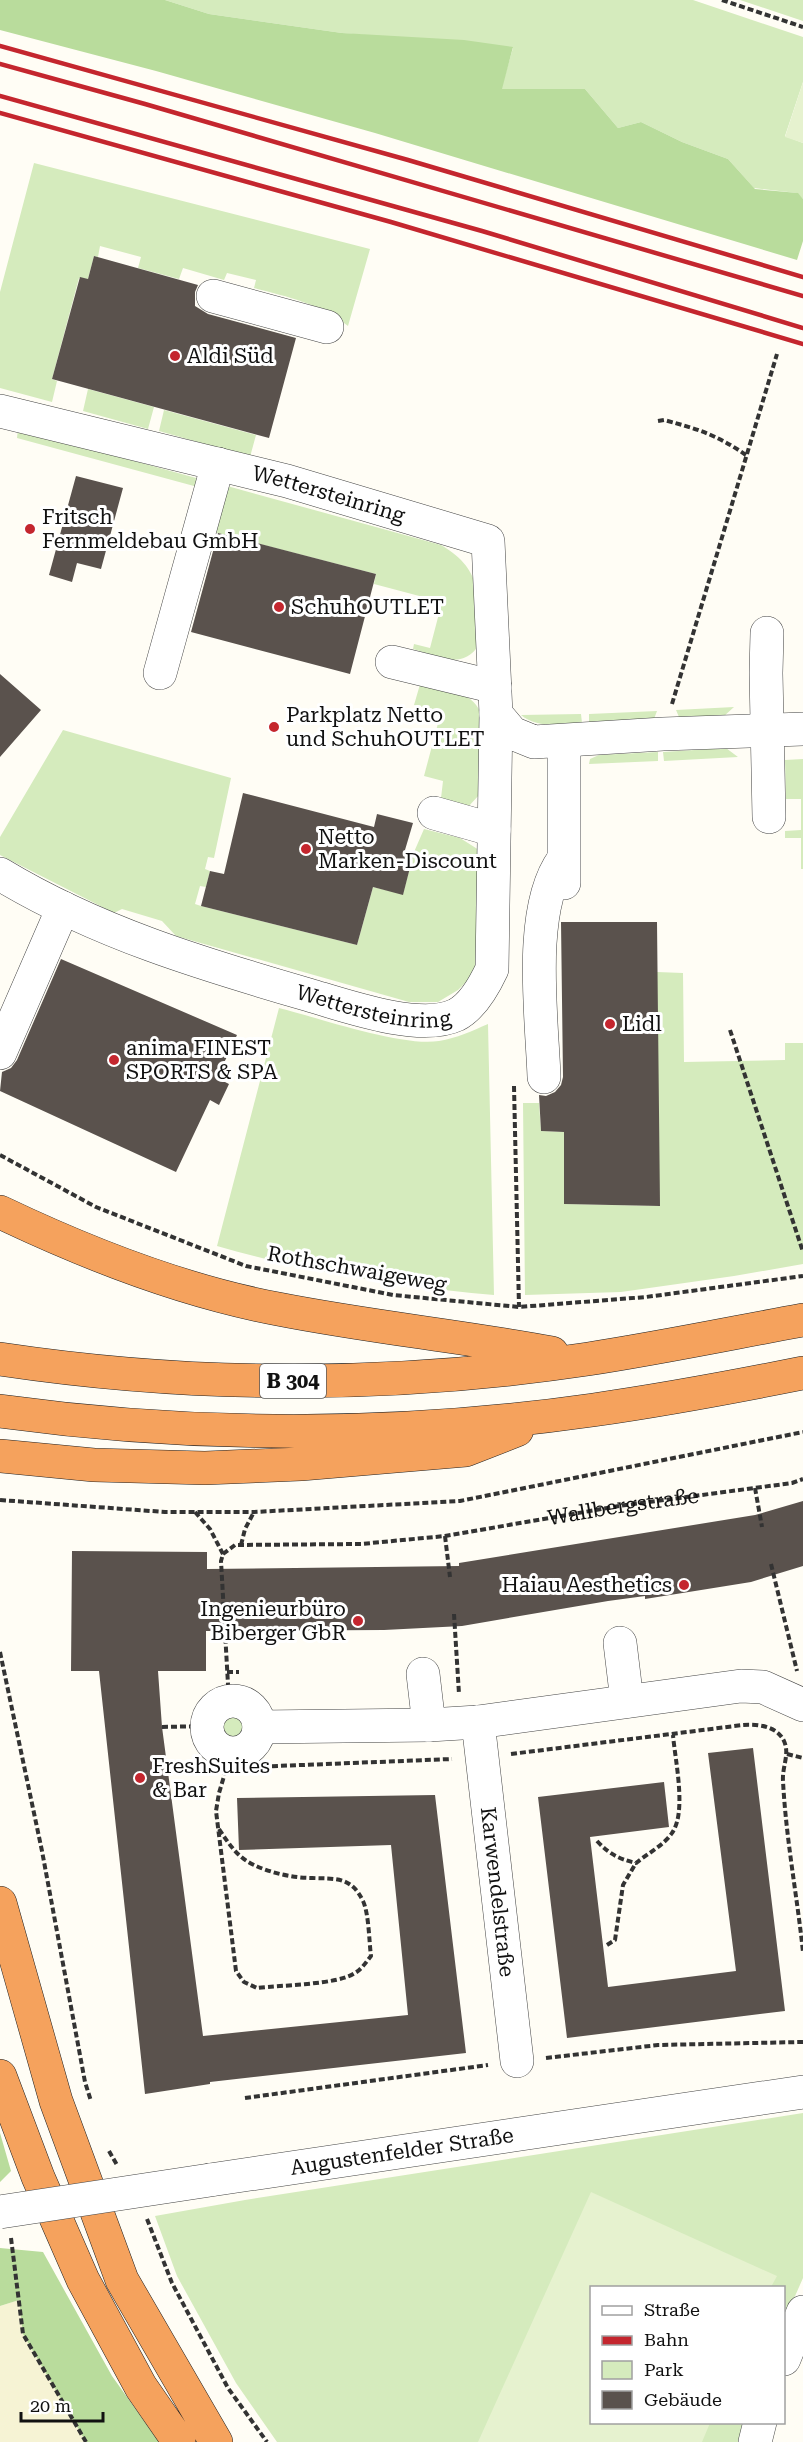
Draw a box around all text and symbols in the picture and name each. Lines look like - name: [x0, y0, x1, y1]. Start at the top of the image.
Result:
- place label: Aldi Süd: [187, 344, 274, 368]
- marker: Aldi Süd: [168, 349, 182, 363]
- street label: Wettersteinring: [250, 461, 408, 528]
- place label: Fritsch Fernmeldebau GmbH: [42, 505, 258, 553]
- marker: Fritsch Fernmeldebau GmbH: [23, 522, 37, 536]
- place label: SchuhOUTLET: [291, 595, 444, 619]
- marker: SchuhOUTLET: [272, 600, 286, 614]
- place label: Parkplatz Netto und SchuhOUTLET: [286, 703, 484, 751]
- marker: Parkplatz Netto und SchuhOUTLET: [267, 720, 281, 734]
- place label: Netto Marken-Discount: [318, 825, 497, 873]
- marker: Netto Marken-Discount: [299, 842, 313, 856]
- street label: Wettersteinring: [293, 980, 453, 1033]
- place label: Lidl: [622, 1012, 662, 1036]
- marker: Lidl: [603, 1017, 617, 1031]
- place label: anima FINEST SPORTS & SPA: [126, 1036, 278, 1084]
- marker: anima FINEST SPORTS & SPA: [107, 1053, 121, 1067]
- street label: Rothschwaigeweg: [265, 1241, 449, 1297]
- road number: B 304: [260, 1364, 326, 1398]
- street label: Wallbergstraße: [546, 1484, 700, 1530]
- place label: Haiau Aesthetics: [501, 1573, 672, 1597]
- marker: Haiau Aesthetics: [677, 1578, 691, 1592]
- place label: Ingenieurbüro Biberger GbR: [200, 1597, 346, 1645]
- marker: Ingenieurbüro Biberger GbR: [351, 1614, 365, 1628]
- place label: FreshSuites & Bar: [152, 1754, 270, 1802]
- marker: FreshSuites & Bar: [133, 1771, 147, 1785]
- street label: Karwendelstraße: [476, 1806, 519, 1978]
- street label: Augustenfelder Straße: [289, 2123, 515, 2180]
- legend: [590, 2286, 785, 2424]
- text: Straße: [644, 2299, 700, 2320]
- text: Bahn: [644, 2329, 689, 2350]
- text: Park: [644, 2359, 684, 2380]
- scale bar: [21, 2385, 104, 2423]
- text: Gebäude: [644, 2389, 722, 2410]
- text: 20 m: [30, 2395, 71, 2416]

